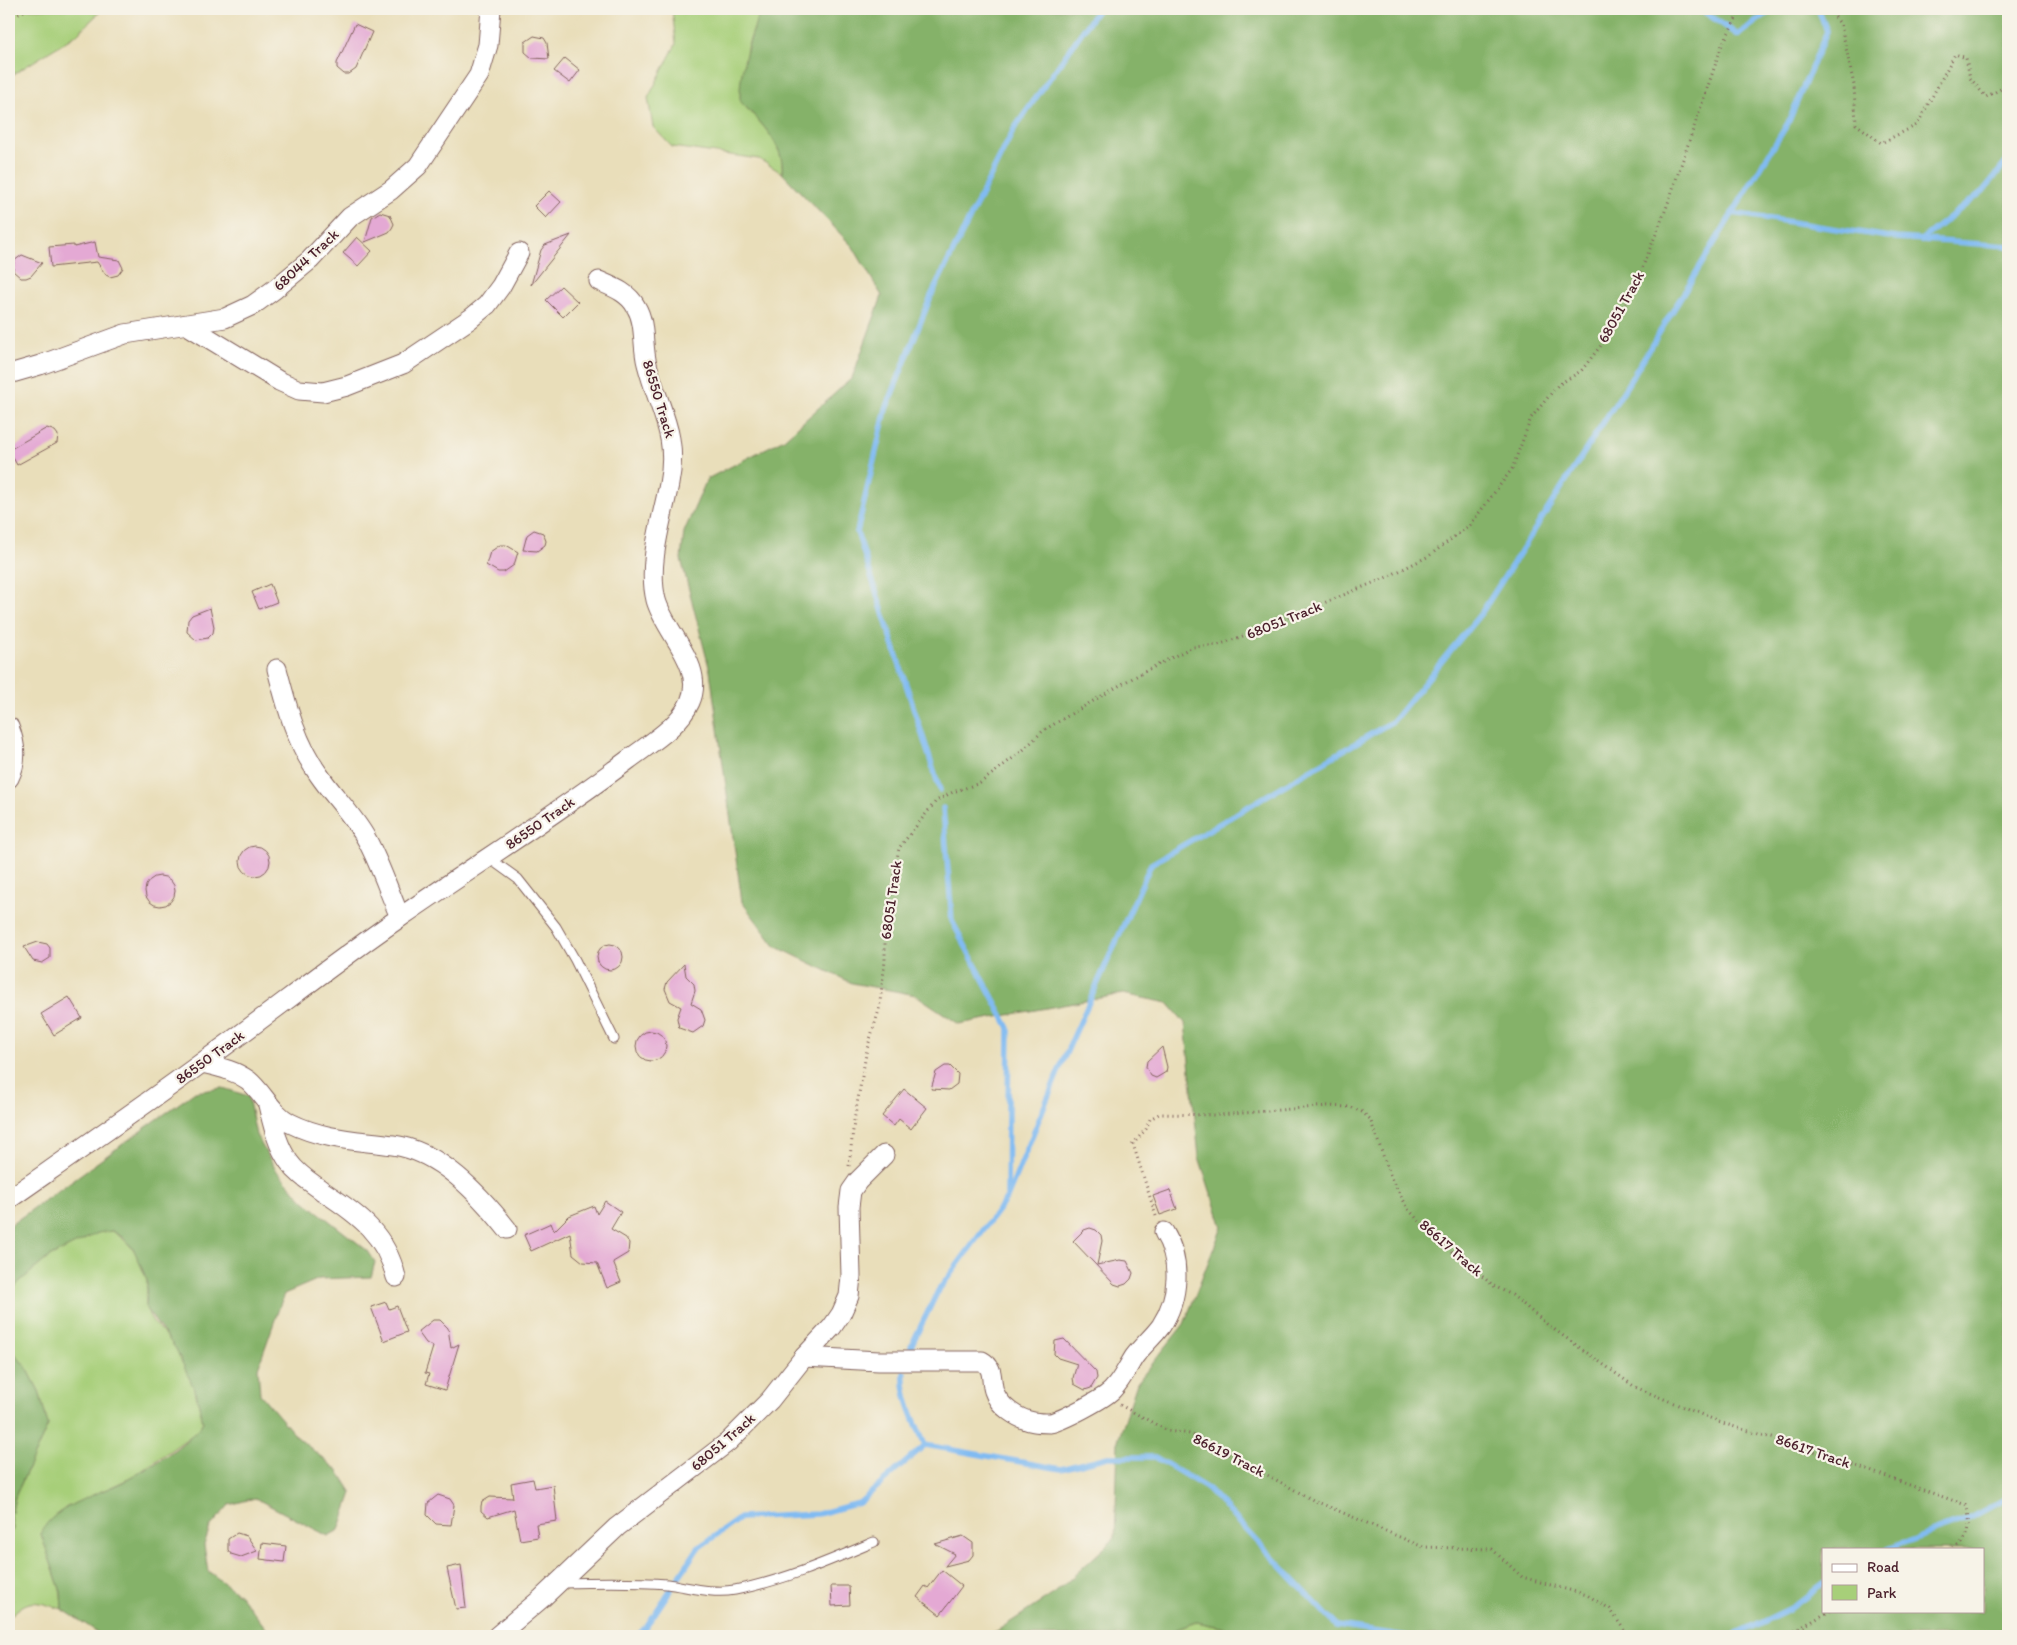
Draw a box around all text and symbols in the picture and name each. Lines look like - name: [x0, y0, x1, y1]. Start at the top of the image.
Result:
- street label: 68044 Track: [270, 225, 342, 295]
- street label: 68051 Track: [1594, 268, 1648, 346]
- street label: 86550 Track: [639, 358, 679, 440]
- street label: 68051 Track: [1244, 597, 1324, 643]
- street label: 86550 Track: [502, 792, 578, 853]
- street label: 68051 Track: [877, 859, 905, 941]
- street label: 86550 Track: [172, 1026, 248, 1088]
- street label: 86617 Track: [1416, 1216, 1486, 1280]
- street label: 68051 Track: [687, 1409, 759, 1475]
- street label: 86619 Track: [1190, 1429, 1268, 1481]
- street label: 86617 Track: [1773, 1430, 1853, 1472]
- legend: [1822, 1548, 1984, 1612]
- text: Road: [1867, 1558, 1900, 1576]
- text: Park: [1867, 1584, 1897, 1602]

